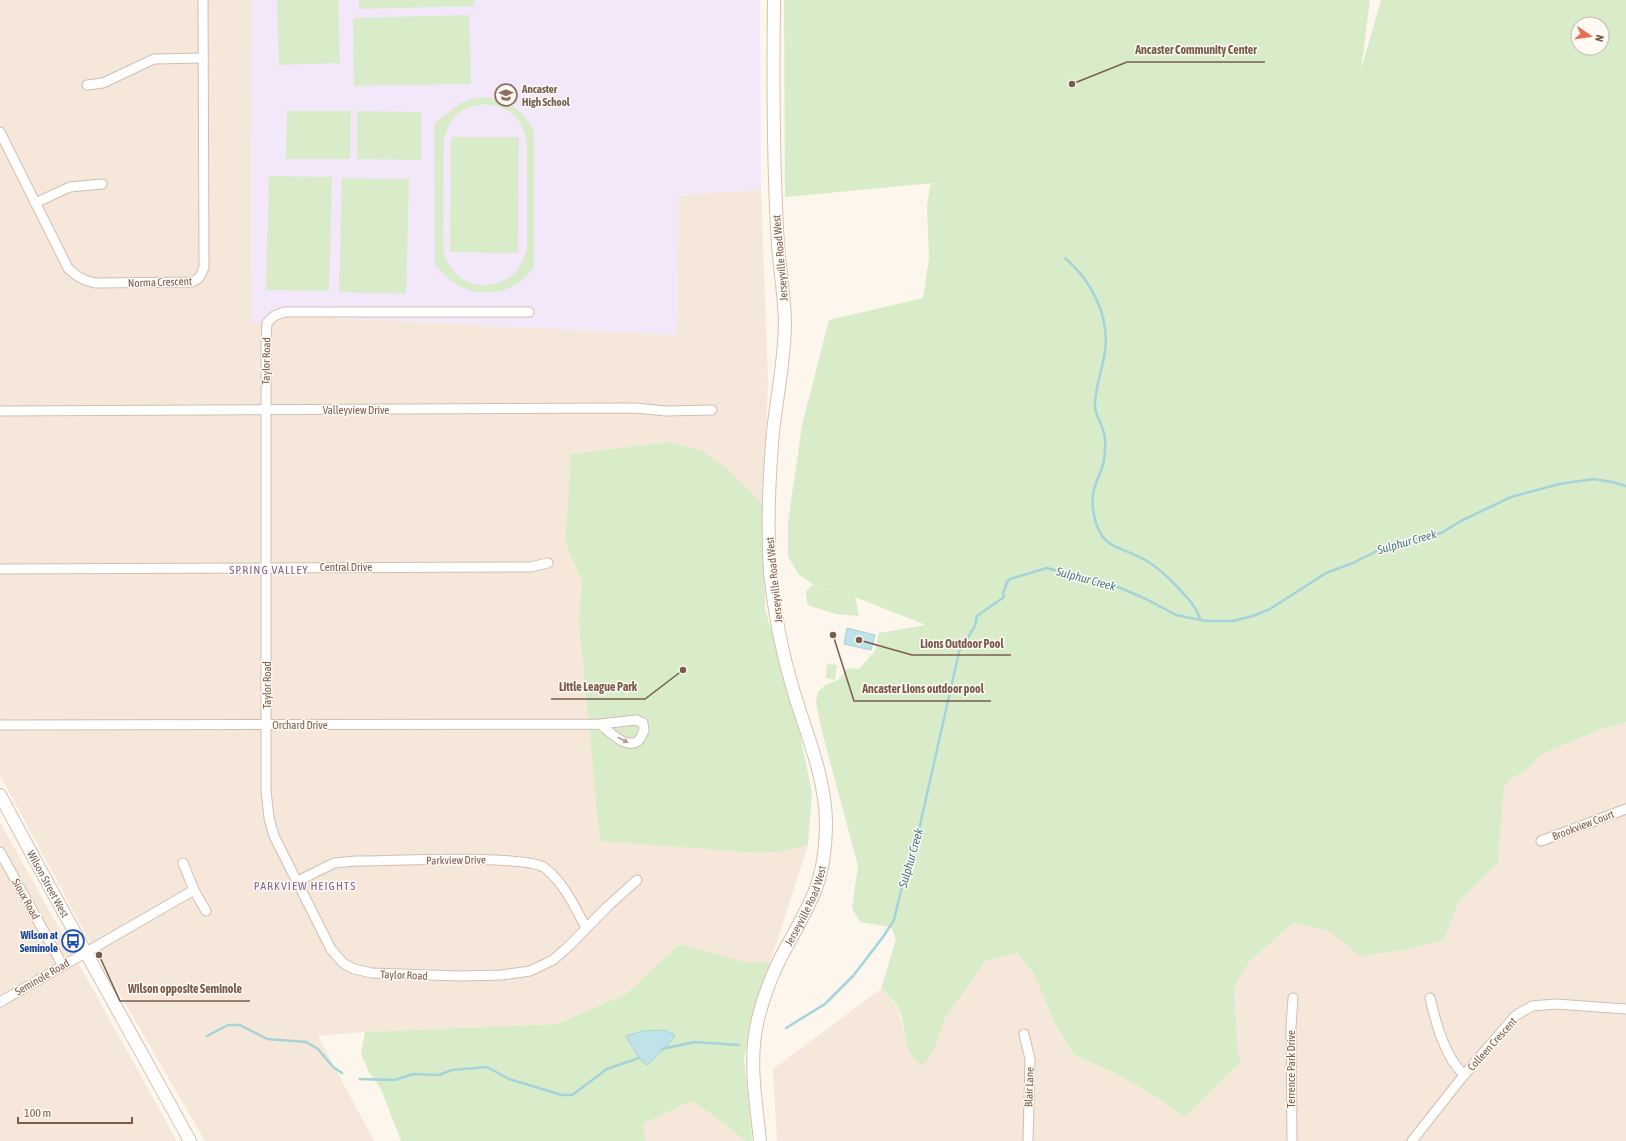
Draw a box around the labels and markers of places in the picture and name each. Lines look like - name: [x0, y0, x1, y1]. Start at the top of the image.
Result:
- callout: Ancaster Community Center: [1127, 38, 1265, 62]
- school or university icon: Ancaster High School: [493, 82, 519, 108]
- place label: Ancaster High School: [521, 83, 571, 108]
- callout: Lions Outdoor Pool: [912, 631, 1011, 655]
- callout: Little League Park: [551, 675, 645, 699]
- callout: Ancaster Lions outdoor pool: [854, 677, 991, 701]
- bus stop icon: Wilson at Seminole: [60, 928, 86, 954]
- place label: Wilson at Seminole: [19, 929, 59, 954]
- callout: Wilson opposite Seminole: [120, 977, 250, 1001]

